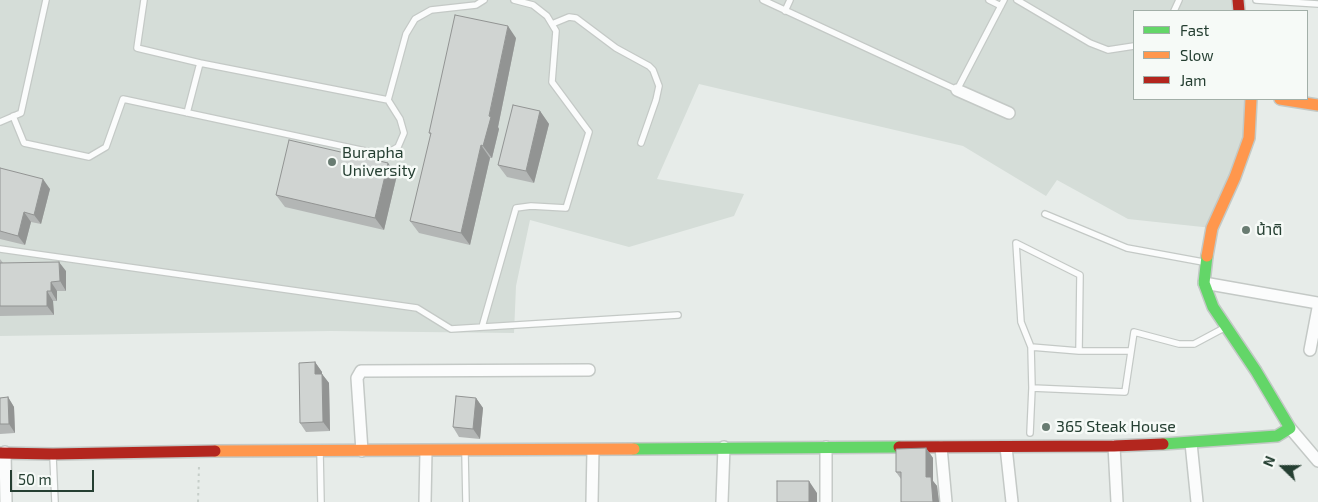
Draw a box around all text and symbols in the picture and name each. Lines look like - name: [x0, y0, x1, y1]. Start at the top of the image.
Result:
- legend: [1133, 10, 1308, 100]
- text: Fast: [1180, 21, 1209, 39]
- text: Slow: [1180, 46, 1214, 64]
- text: Jam: [1180, 71, 1206, 89]
- place label: Burapha University: [342, 143, 416, 181]
- marker: Burapha University: [326, 156, 338, 168]
- place label: น้าติ: [1256, 220, 1282, 240]
- marker: น้าติ: [1240, 224, 1252, 236]
- place label: 365 Steak House: [1056, 417, 1176, 437]
- marker: 365 Steak House: [1040, 421, 1052, 433]
- north arrow: [1258, 442, 1308, 492]
- text: N: [1259, 453, 1278, 469]
- scale bar: [12, 460, 96, 492]
- text: 50 m: [18, 470, 52, 488]

